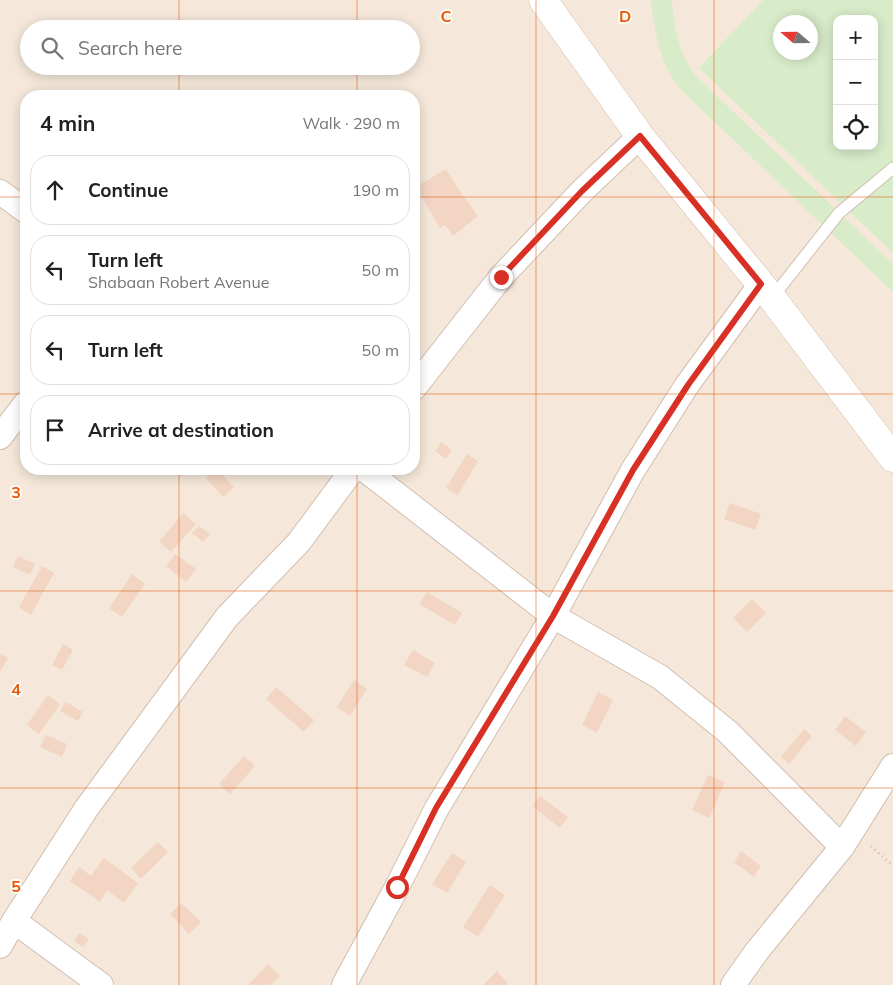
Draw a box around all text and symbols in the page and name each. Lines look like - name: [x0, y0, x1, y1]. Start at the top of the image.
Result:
- text: C: [441, 6, 452, 26]
- text: D: [619, 6, 631, 26]
- north arrow: [773, 15, 818, 60]
- map controls: [833, 15, 878, 150]
- button: +: [833, 15, 878, 60]
- search box: [20, 20, 420, 75]
- icon: search: [38, 34, 66, 62]
- text: Search here: [78, 36, 182, 60]
- button: −: [833, 60, 878, 105]
- button: locate: [833, 105, 878, 150]
- text: 4 min: [40, 110, 95, 136]
- text: Walk · 290 m: [302, 113, 400, 133]
- icon: ahead: [41, 176, 69, 204]
- text: Continue: [88, 178, 168, 202]
- text: 190 m: [352, 180, 399, 200]
- text: Turn left: [88, 248, 163, 272]
- icon: left: [41, 256, 69, 284]
- text: 50 m: [362, 260, 399, 280]
- route end: [490, 266, 513, 289]
- text: Shabaan Robert Avenue: [88, 272, 269, 292]
- icon: left: [41, 336, 69, 364]
- text: Turn left: [88, 338, 163, 362]
- text: 50 m: [362, 340, 399, 360]
- icon: arrive: [41, 416, 69, 444]
- text: Arrive at destination: [88, 418, 274, 442]
- text: 3: [11, 482, 21, 502]
- text: 4: [11, 679, 21, 699]
- text: 5: [11, 876, 21, 896]
- route start: [386, 876, 409, 899]

